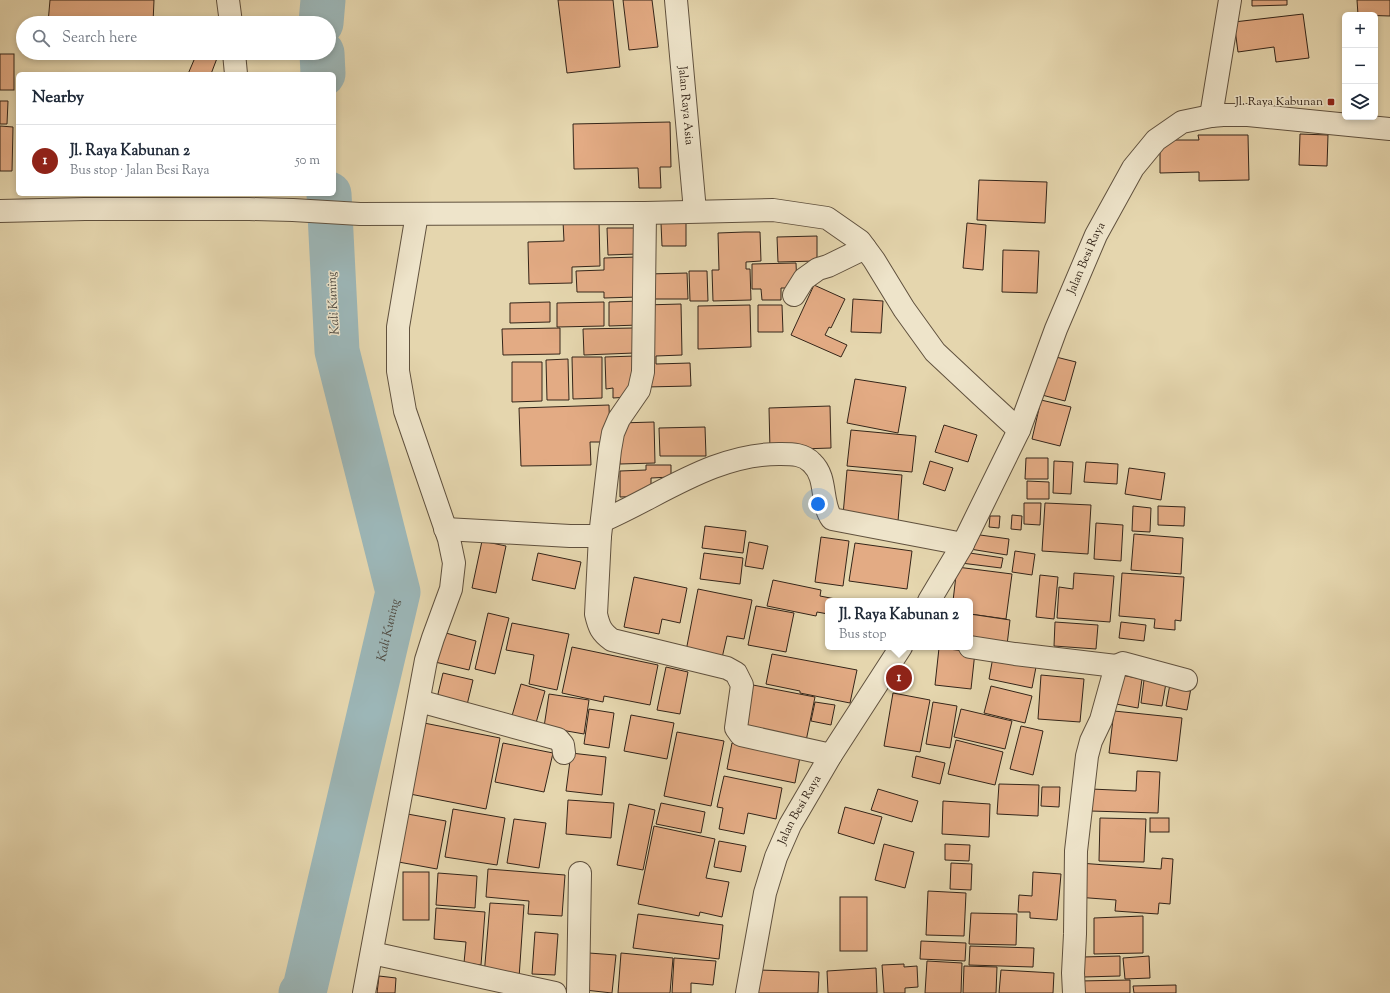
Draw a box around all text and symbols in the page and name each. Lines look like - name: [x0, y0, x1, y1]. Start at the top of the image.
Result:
- map controls: [1342, 12, 1378, 120]
- button: +: [1342, 12, 1378, 48]
- search box: [16, 16, 336, 60]
- icon: search: [30, 27, 52, 49]
- text: Search here: [62, 28, 137, 49]
- button: −: [1342, 48, 1378, 84]
- street label: Jalan Raya Asia: [673, 64, 698, 146]
- button: layers: [1342, 84, 1378, 120]
- text: Nearby: [32, 86, 84, 110]
- place label: Jl. Raya Kabunan: [1234, 93, 1323, 111]
- marker: Jl. Raya Kabunan: [1326, 97, 1336, 107]
- text: Jl. Raya Kabunan 2: [70, 141, 190, 162]
- text: 1: [43, 152, 47, 170]
- text: 50 m: [295, 152, 320, 170]
- text: Bus stop · Jalan Besi Raya: [70, 162, 209, 180]
- street label: Jalan Besi Raya: [1062, 219, 1111, 298]
- water label: Kali Kuning: [323, 270, 345, 335]
- your location: [808, 494, 828, 514]
- water label: Kali Kuning: [373, 597, 405, 663]
- popup: [825, 598, 973, 650]
- text: Jl. Raya Kabunan 2: [839, 605, 959, 626]
- text: Bus stop: [839, 626, 886, 644]
- pin: 1: [886, 663, 912, 693]
- street label: Jalan Besi Raya: [773, 771, 826, 848]

